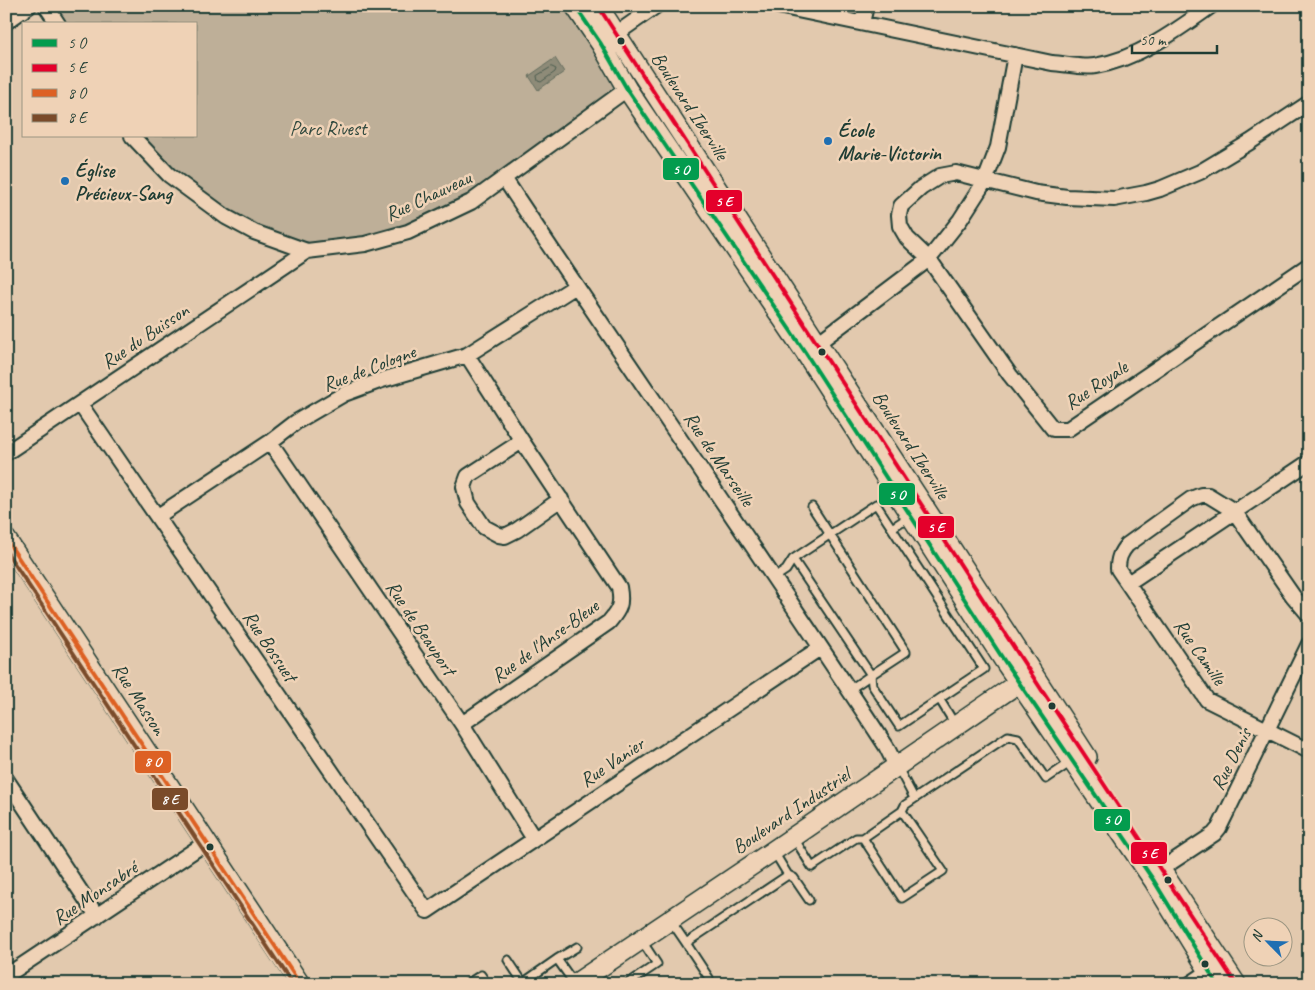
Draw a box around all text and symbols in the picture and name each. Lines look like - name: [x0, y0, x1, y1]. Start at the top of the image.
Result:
- legend: [22, 22, 198, 138]
- scale bar: [1132, 22, 1218, 54]
- text: 50 m: [1140, 31, 1167, 50]
- text: 5 O: [68, 34, 87, 53]
- unlabelled marker: [616, 36, 626, 46]
- street label: Boulevard Iberville: [646, 47, 735, 166]
- text: 5 E: [68, 58, 88, 77]
- text: 8 O: [68, 84, 87, 103]
- text: 8 E: [68, 108, 88, 127]
- park label: Parc Rivest: [290, 116, 369, 141]
- place label: École Marie-Victorin: [838, 118, 942, 166]
- marker: École Marie-Victorin: [822, 135, 834, 147]
- line badge: 5 O: [662, 157, 700, 181]
- place label: Église Précieux-Sang: [75, 158, 174, 206]
- text: 5 O: [673, 161, 691, 178]
- street label: Rue Chauveau: [381, 165, 476, 227]
- marker: Église Précieux-Sang: [59, 175, 71, 187]
- line badge: 5 E: [705, 189, 743, 213]
- text: 5 E: [716, 193, 735, 210]
- street label: Rue du Buisson: [96, 297, 194, 374]
- street label: Rue de Cologne: [319, 338, 420, 397]
- unlabelled marker: [817, 347, 827, 357]
- street label: Rue Royale: [1060, 354, 1134, 415]
- street label: Boulevard Iberville: [867, 386, 956, 505]
- street label: Rue de Marseille: [678, 407, 761, 512]
- line badge: 5 O: [878, 482, 916, 506]
- text: 5 O: [889, 486, 907, 503]
- line badge: 5 E: [917, 515, 955, 539]
- text: 5 E: [928, 519, 947, 536]
- street label: Rue de Beauport: [380, 576, 464, 683]
- street label: Rue de l'Anse-Bleue: [486, 593, 605, 688]
- street label: Rue Bossuet: [237, 606, 305, 689]
- street label: Rue Camille: [1168, 614, 1233, 691]
- street label: Rue Masson: [106, 658, 172, 741]
- unlabelled marker: [1047, 701, 1057, 711]
- street label: Rue Denis: [1205, 722, 1258, 794]
- street label: Rue Vanier: [575, 730, 651, 793]
- line badge: 8 O: [134, 750, 172, 774]
- text: 8 O: [145, 753, 163, 770]
- street label: Boulevard Industriel: [727, 760, 858, 860]
- line badge: 8 E: [151, 787, 189, 811]
- text: 8 E: [161, 791, 181, 808]
- line badge: 5 O: [1093, 808, 1131, 832]
- text: 5 O: [1104, 811, 1122, 828]
- line badge: 5 E: [1130, 841, 1168, 865]
- unlabelled marker: [205, 842, 215, 852]
- text: 5 E: [1141, 845, 1160, 862]
- street label: Rue Monsabré: [48, 853, 145, 931]
- unlabelled marker: [1163, 875, 1173, 885]
- north arrow: [1242, 918, 1292, 968]
- text: N: [1247, 927, 1267, 944]
- unlabelled marker: [1200, 959, 1210, 969]

